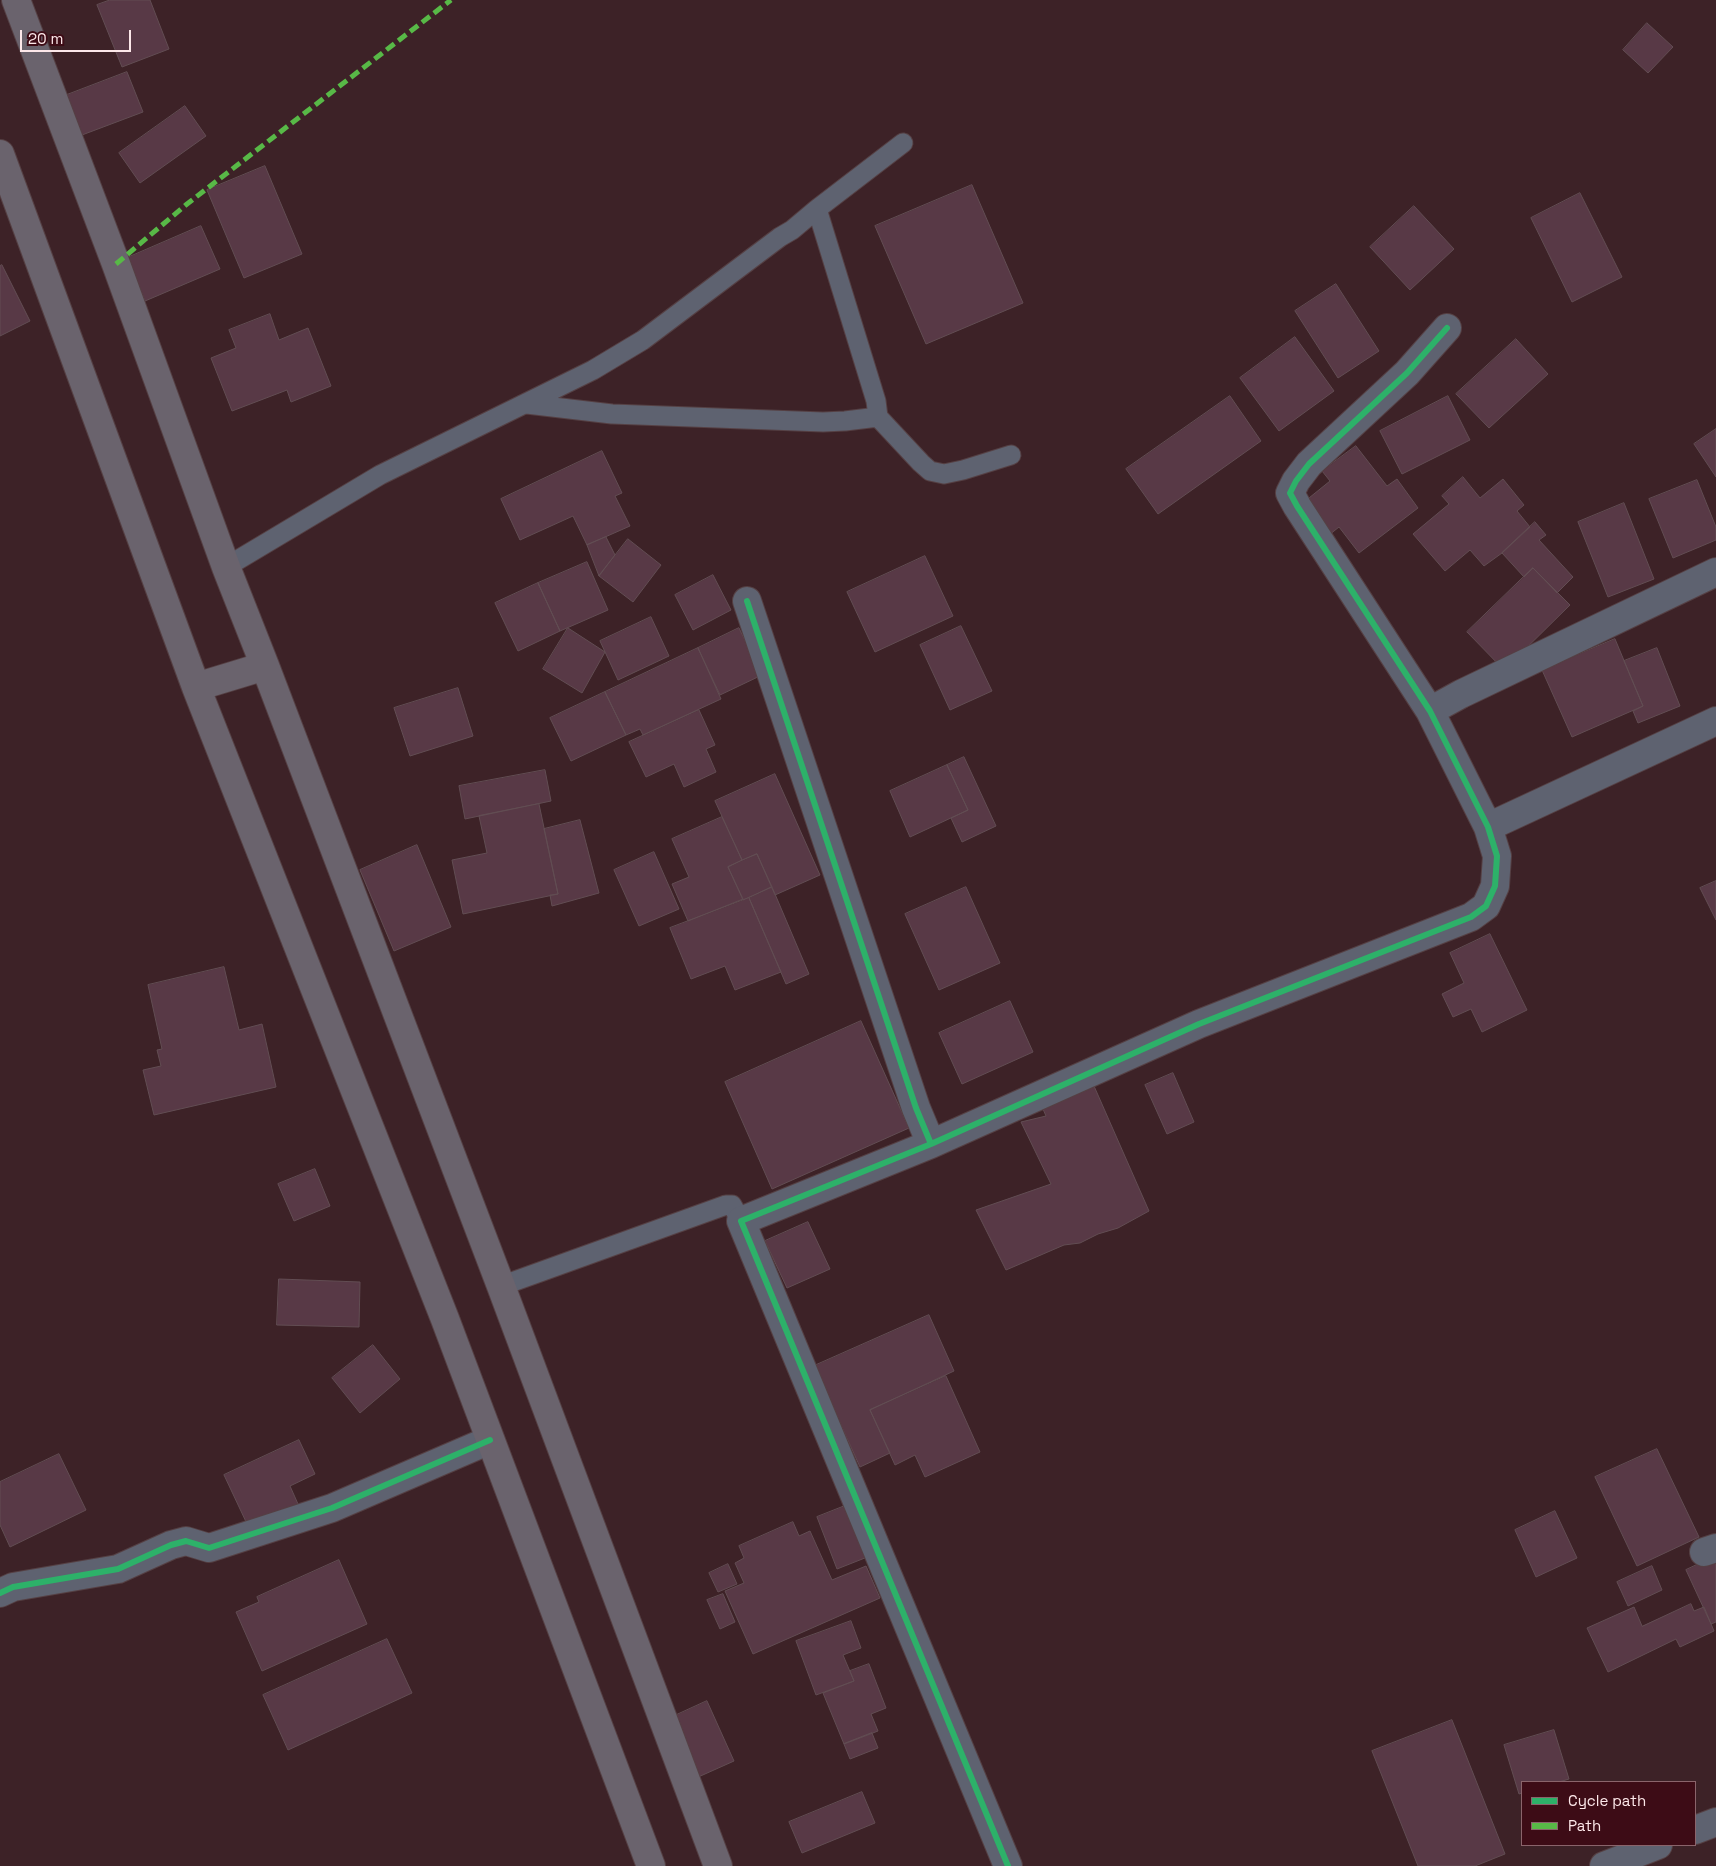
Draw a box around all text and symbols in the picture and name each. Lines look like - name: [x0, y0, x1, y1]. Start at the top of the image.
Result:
- scale bar: [22, 20, 134, 52]
- text: 20 m: [28, 29, 63, 48]
- legend: [1521, 1781, 1696, 1846]
- text: Cycle path: [1568, 1791, 1646, 1810]
- text: Path: [1568, 1816, 1601, 1835]

